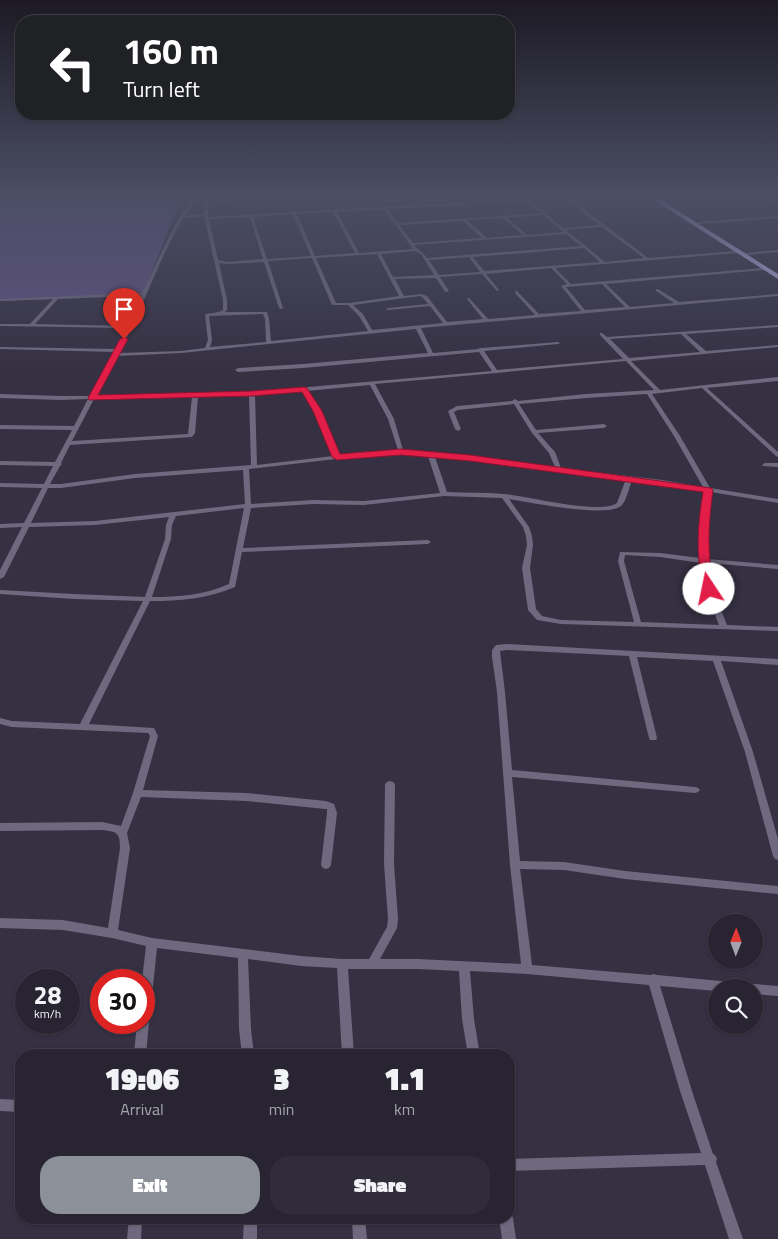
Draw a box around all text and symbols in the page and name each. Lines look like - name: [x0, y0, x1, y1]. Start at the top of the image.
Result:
- text: 160 m: [123, 24, 219, 78]
- icon: left: [40, 35, 105, 100]
- text: Turn left: [123, 72, 200, 106]
- pin: [103, 288, 145, 339]
- icon: arrive: [110, 295, 138, 323]
- position arrow: [682, 562, 734, 614]
- north arrow: [708, 914, 762, 969]
- map controls: [708, 914, 763, 1034]
- speed limit sign: 30: [90, 969, 155, 1034]
- text: 28: [33, 976, 62, 1014]
- button: search: [708, 979, 763, 1034]
- text: km/h: [34, 1004, 61, 1023]
- text: 19:06: [105, 1056, 179, 1102]
- text: 3: [273, 1056, 290, 1102]
- text: 1.1: [384, 1056, 425, 1102]
- text: Arrival: [120, 1097, 164, 1121]
- text: min: [269, 1097, 294, 1121]
- text: km: [394, 1097, 415, 1121]
- button: Exit: [40, 1156, 260, 1214]
- button: Share: [270, 1156, 490, 1214]

